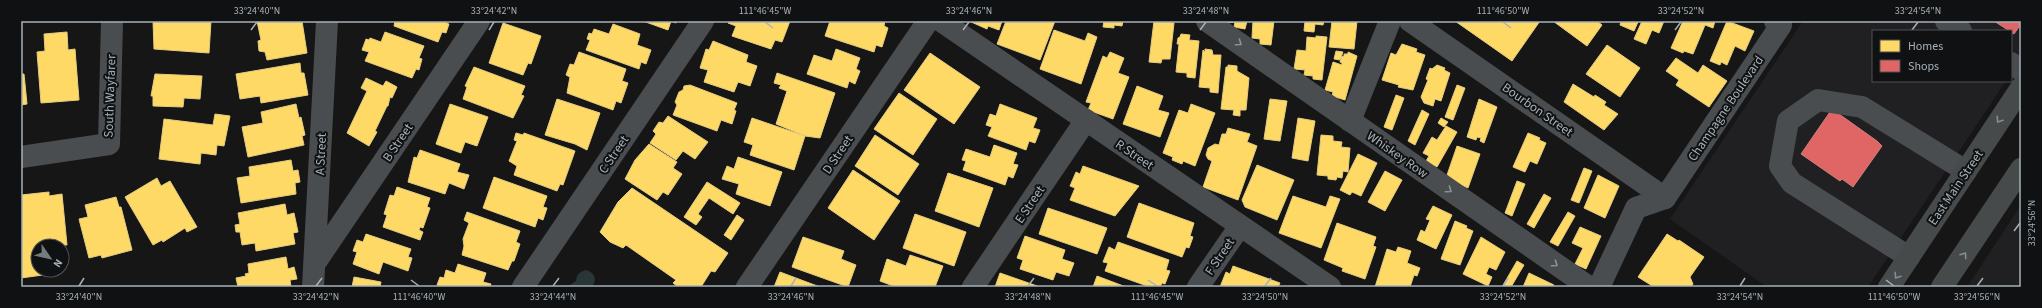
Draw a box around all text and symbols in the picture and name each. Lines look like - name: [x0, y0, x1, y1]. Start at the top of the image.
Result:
- text: 33°24'40"N: [234, 4, 280, 18]
- text: 33°24'42"N: [471, 4, 517, 18]
- text: 111°46'45"W: [739, 4, 791, 18]
- text: 33°24'46"N: [946, 4, 992, 18]
- text: 33°24'48"N: [1183, 4, 1229, 18]
- text: 111°46'50"W: [1477, 4, 1529, 18]
- text: 33°24'52"N: [1658, 4, 1704, 18]
- text: 33°24'54"N: [1895, 4, 1941, 18]
- legend: [1872, 30, 2012, 82]
- one-way arrow: [1234, 38, 1241, 45]
- text: Homes: [1908, 38, 1943, 55]
- street label: Champagne Boulevard: [1684, 52, 1768, 165]
- street label: South Wayfarer: [100, 54, 120, 138]
- text: Shops: [1908, 58, 1939, 75]
- street label: Bourbon Street: [1498, 79, 1577, 141]
- one-way arrow: [1997, 116, 2004, 123]
- street label: B Street: [378, 119, 418, 165]
- street label: Whiskey Row: [1363, 127, 1432, 183]
- street label: C Street: [594, 131, 634, 177]
- street label: D Street: [818, 131, 858, 177]
- street label: A Street: [311, 132, 331, 176]
- street label: R Street: [1112, 135, 1158, 175]
- street label: East Main Street: [1924, 146, 1988, 229]
- street label: E Street: [1011, 182, 1049, 227]
- one-way arrow: [1444, 185, 1451, 192]
- text: 33°24'56"N: [2025, 200, 2039, 246]
- street label: F Street: [1201, 234, 1239, 279]
- north arrow: [30, 238, 70, 278]
- one-way arrow: [1959, 252, 1966, 259]
- text: N: [50, 256, 66, 271]
- one-way arrow: [1551, 259, 1558, 266]
- one-way arrow: [1895, 271, 1902, 278]
- text: 33°24'40"N: [56, 290, 102, 304]
- text: 33°24'42"N: [293, 290, 339, 304]
- text: 111°46'40"W: [393, 290, 445, 304]
- text: 33°24'44"N: [530, 290, 576, 304]
- text: 33°24'46"N: [768, 290, 814, 304]
- text: 33°24'48"N: [1005, 290, 1051, 304]
- text: 111°46'45"W: [1131, 290, 1183, 304]
- text: 33°24'50"N: [1242, 290, 1288, 304]
- text: 33°24'52"N: [1480, 290, 1526, 304]
- text: 33°24'54"N: [1717, 290, 1763, 304]
- text: 111°46'50"W: [1868, 290, 1920, 304]
- text: 33°24'56"N: [1954, 290, 2000, 304]

